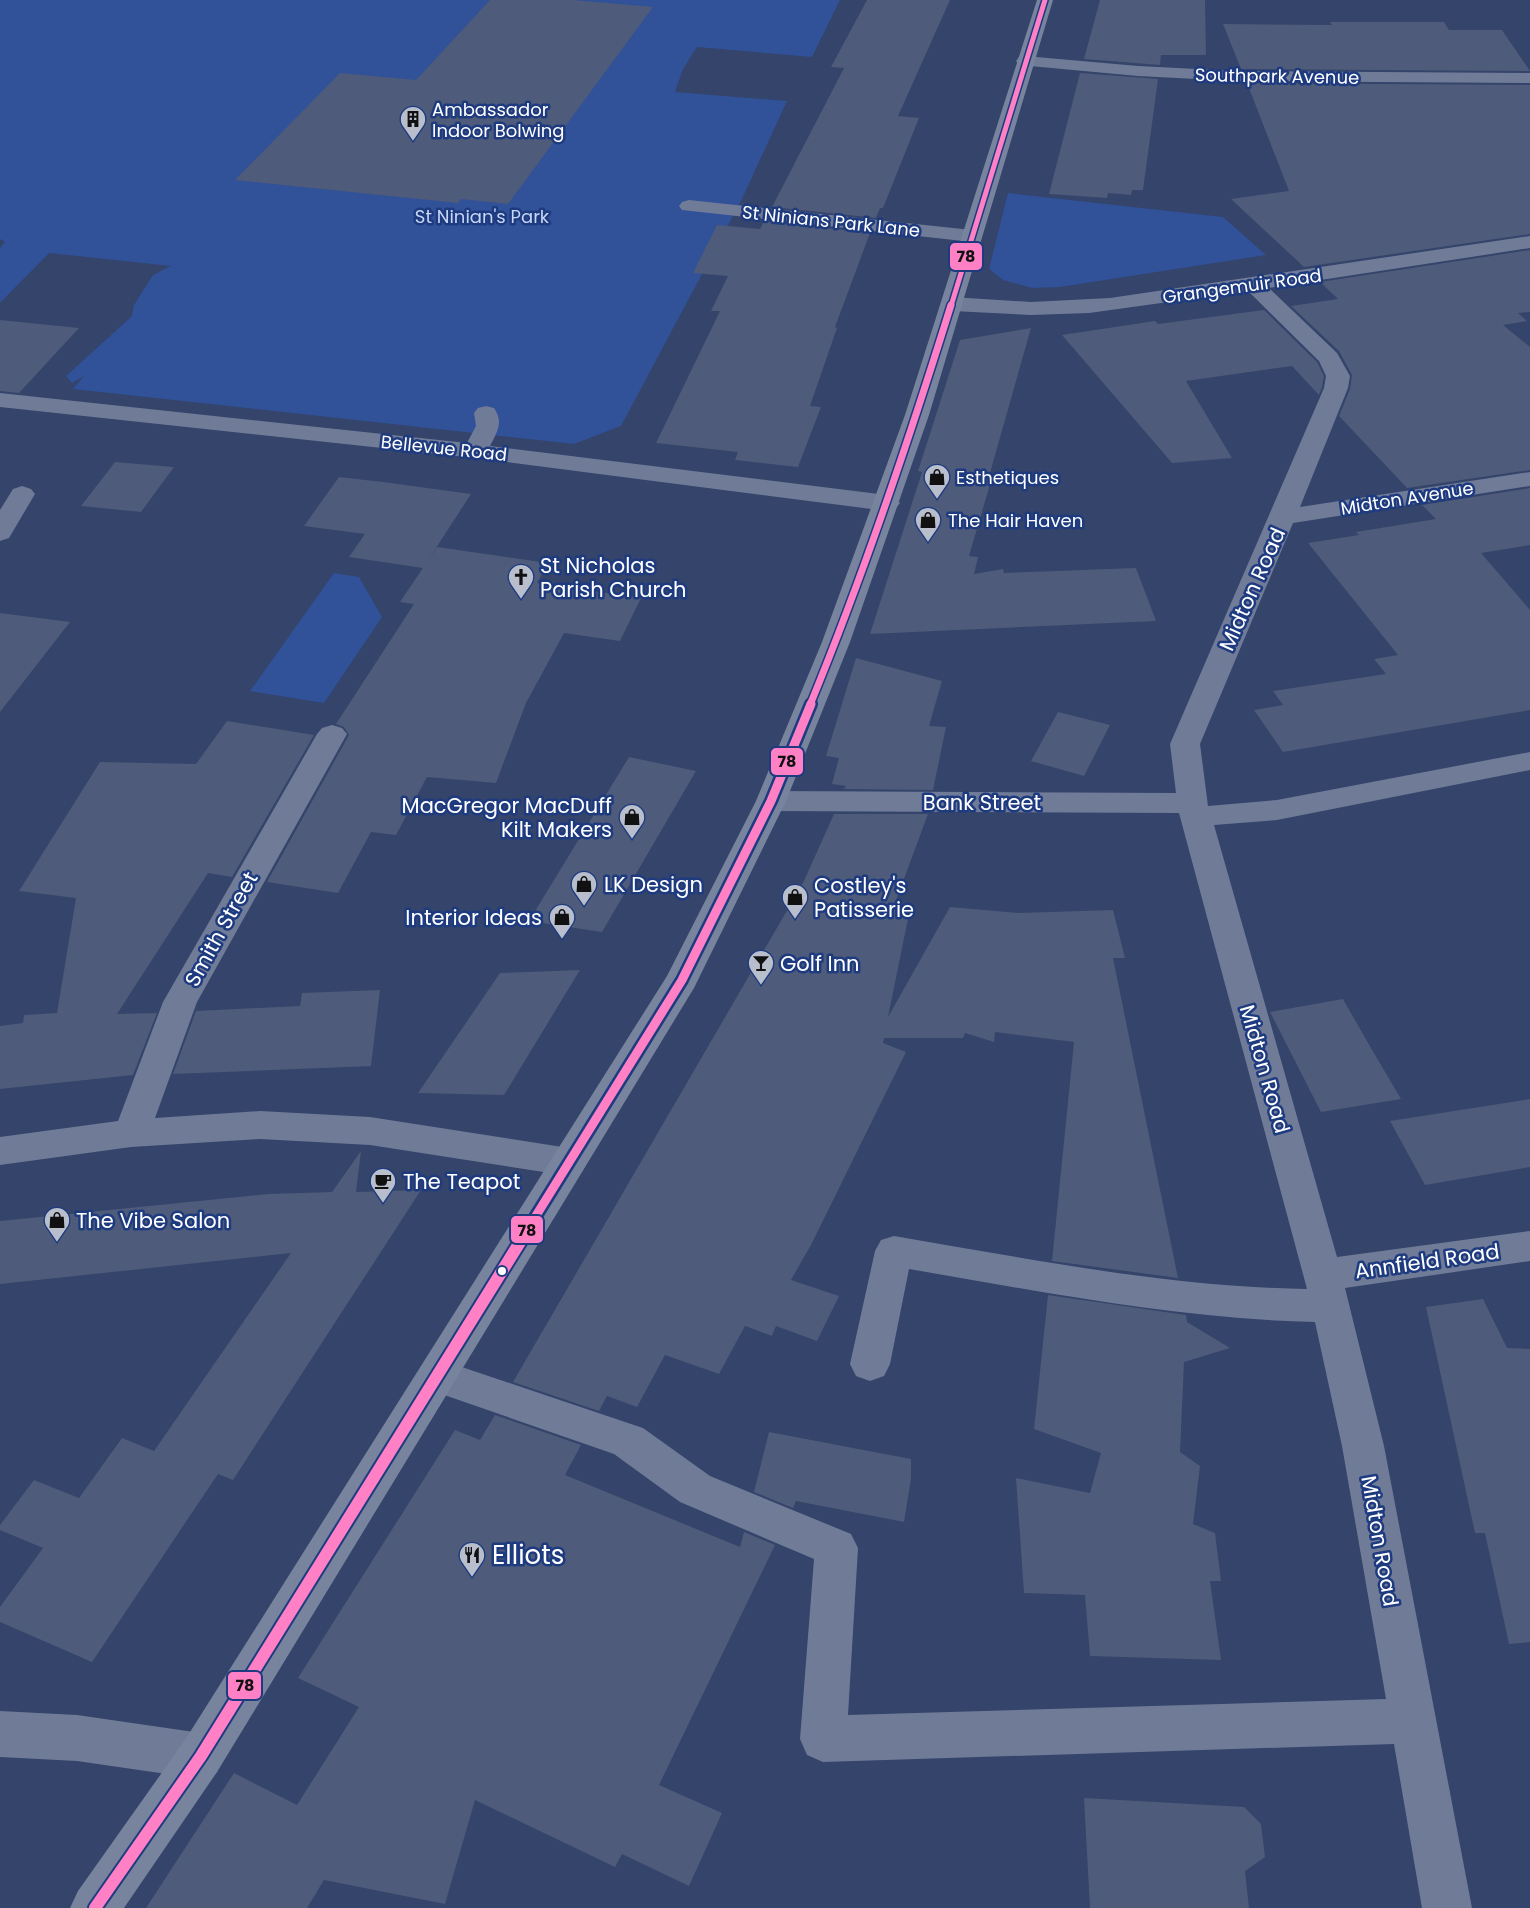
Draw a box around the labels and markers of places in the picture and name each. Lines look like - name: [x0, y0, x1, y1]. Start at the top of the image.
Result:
- place label: Ambassador Indoor Bolwing: [432, 97, 565, 143]
- building icon: Ambassador Indoor Bolwing: [398, 104, 428, 142]
- shop icon: Esthetiques: [922, 462, 952, 500]
- place label: Esthetiques: [956, 465, 1059, 490]
- shop icon: The Hair Haven: [913, 505, 943, 543]
- place label: The Hair Haven: [948, 508, 1083, 533]
- place label: St Nicholas Parish Church: [540, 551, 686, 604]
- church icon: St Nicholas Parish Church: [506, 562, 536, 600]
- place label: MacGregor MacDuff Kilt Makers: [402, 791, 612, 844]
- shop icon: MacGregor MacDuff Kilt Makers: [617, 802, 647, 840]
- shop icon: LK Design: [569, 869, 599, 907]
- place label: LK Design: [604, 870, 703, 899]
- place label: Costley's Patisserie: [814, 871, 914, 924]
- shop icon: Costley's Patisserie: [780, 882, 810, 920]
- shop icon: Interior Ideas: [547, 902, 577, 940]
- place label: Interior Ideas: [405, 903, 542, 932]
- bar icon: Golf Inn: [746, 948, 776, 986]
- place label: Golf Inn: [780, 949, 860, 978]
- cafe icon: The Teapot: [368, 1166, 398, 1204]
- place label: The Teapot: [403, 1167, 520, 1196]
- shop icon: The Vibe Salon: [42, 1205, 72, 1243]
- place label: The Vibe Salon: [76, 1206, 230, 1235]
- unlabelled marker: [496, 1265, 508, 1277]
- place label: Elliots: [492, 1537, 564, 1573]
- restaurant icon: Elliots: [457, 1540, 487, 1578]

